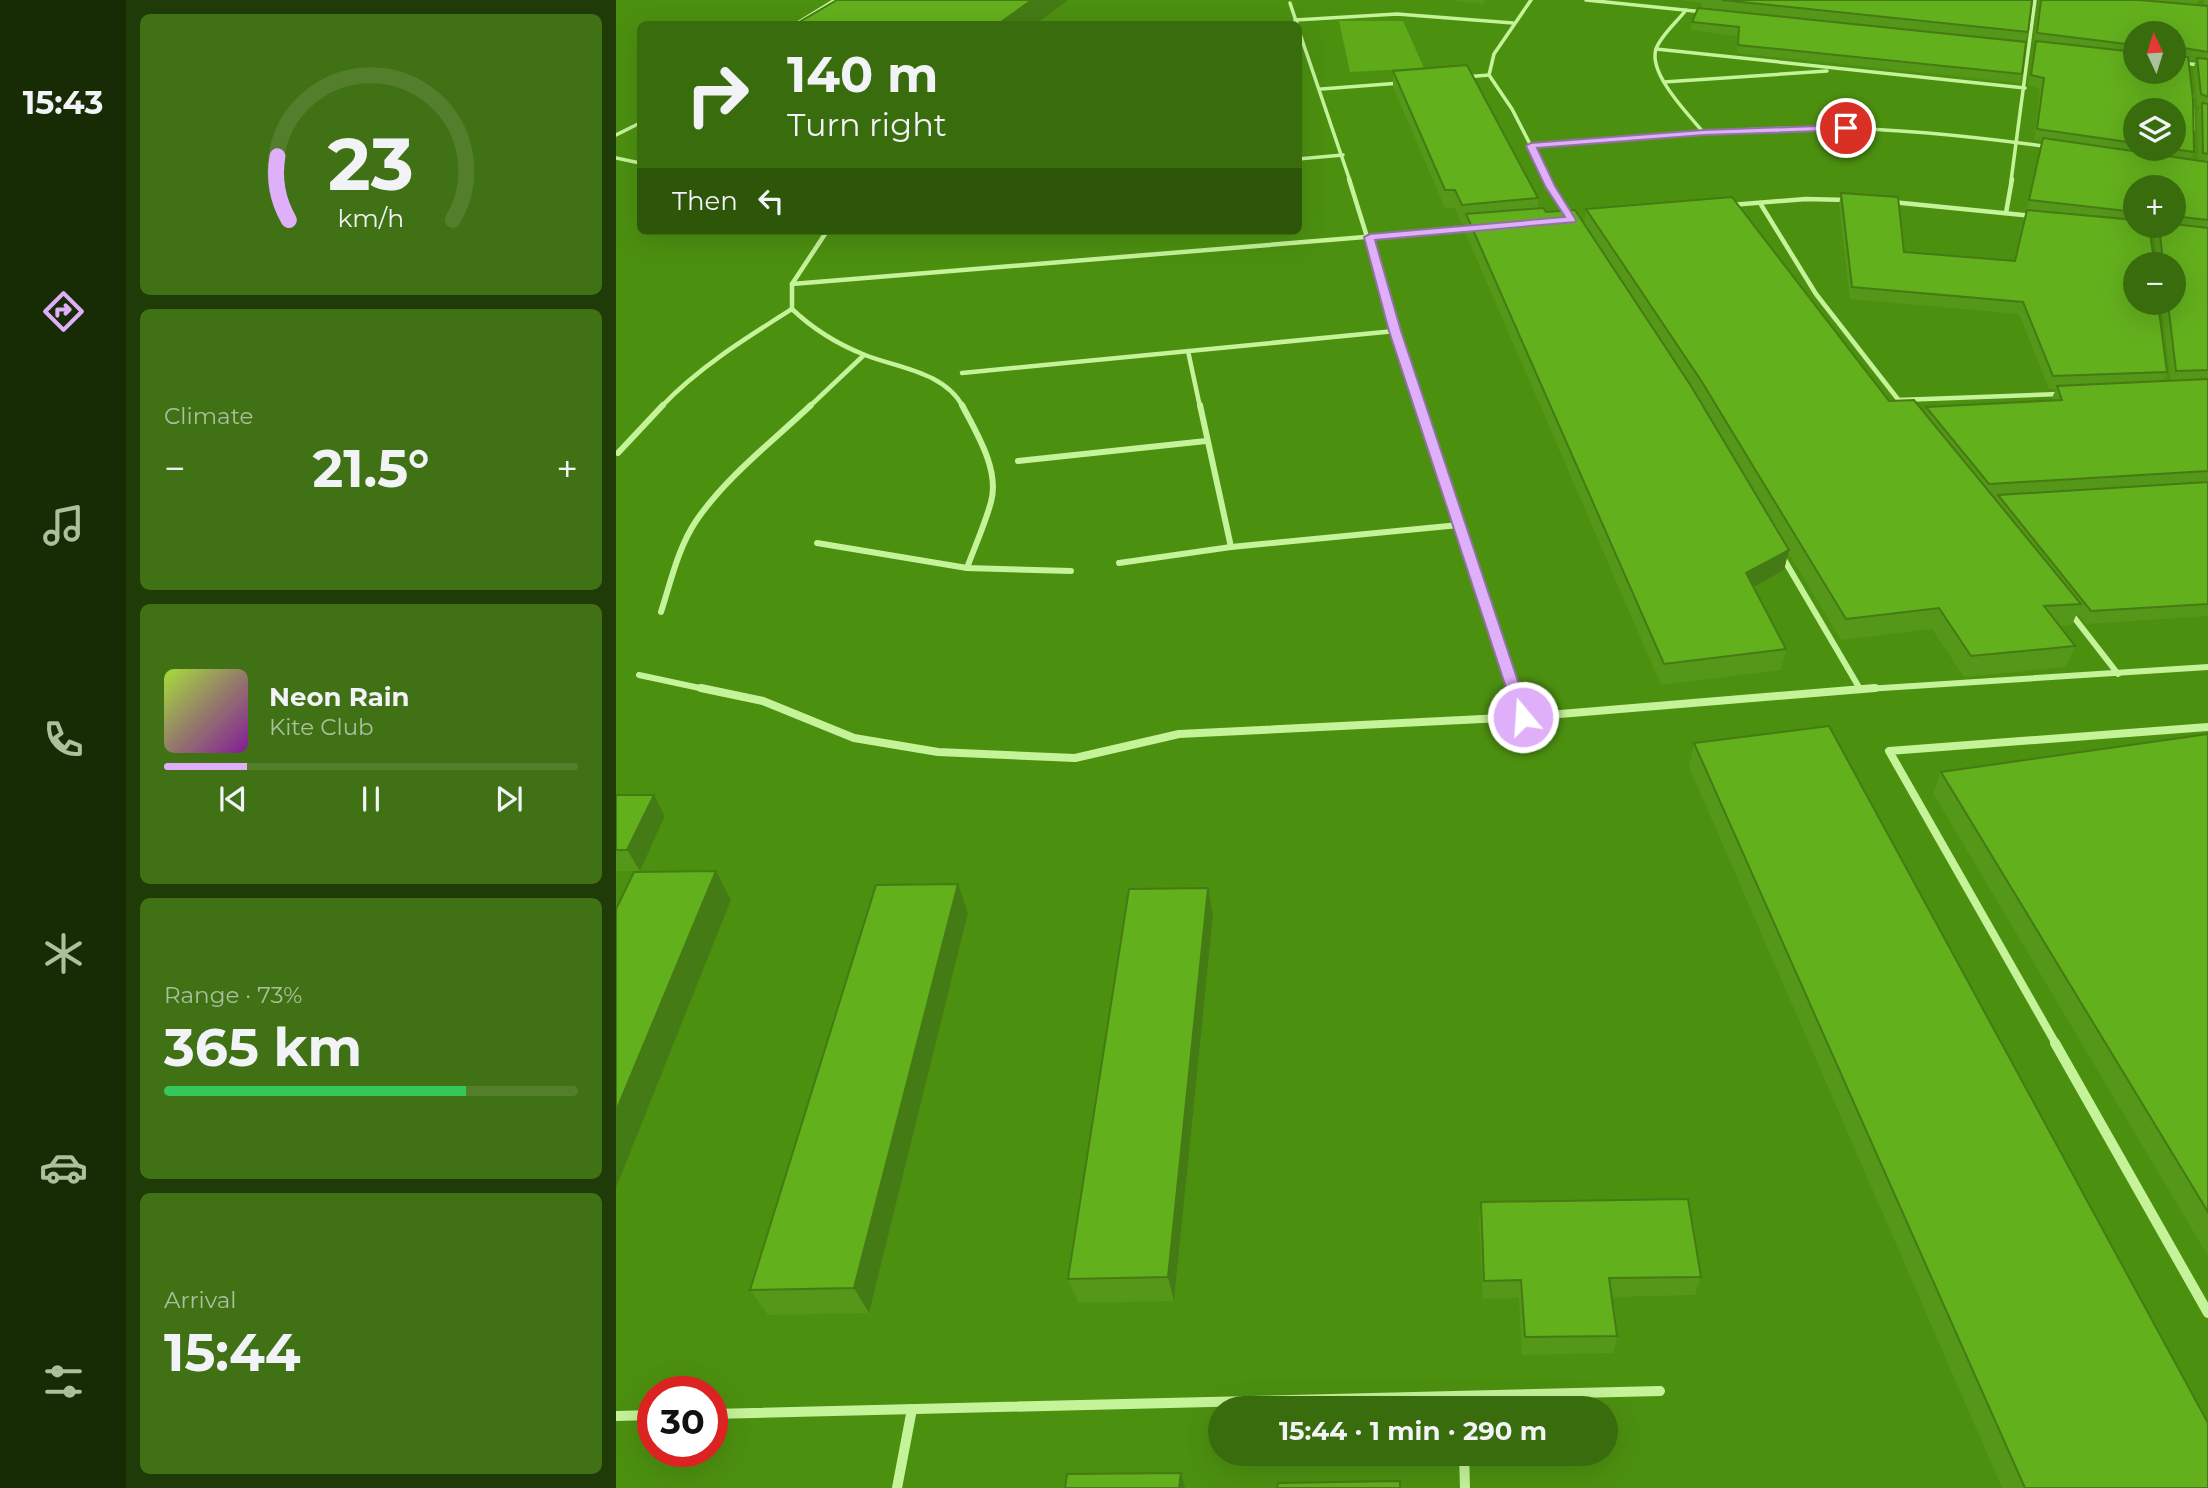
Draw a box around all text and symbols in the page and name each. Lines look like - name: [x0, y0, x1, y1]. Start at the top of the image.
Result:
- north arrow: [2123, 21, 2186, 84]
- map controls: [2123, 21, 2186, 315]
- text: 140 m: [787, 45, 939, 104]
- icon: right: [672, 49, 763, 140]
- text: 15:43: [23, 83, 103, 122]
- pin: [1816, 98, 1876, 158]
- button: layers: [2123, 98, 2186, 161]
- text: Turn right: [787, 105, 947, 144]
- icon: arrive: [1827, 109, 1865, 147]
- text: 23: [328, 121, 414, 209]
- button: +: [2123, 175, 2186, 238]
- icon: left: [752, 182, 790, 220]
- text: Then: [672, 185, 738, 217]
- text: km/h: [338, 203, 404, 233]
- button: −: [2123, 252, 2186, 315]
- icon: directions: [39, 287, 88, 336]
- text: Climate: [164, 402, 253, 430]
- text: 21.5°: [312, 437, 430, 500]
- text: −: [164, 445, 186, 492]
- text: +: [556, 445, 578, 492]
- icon: music: [39, 501, 88, 550]
- position arrow: [1486, 680, 1560, 754]
- text: Neon Rain: [269, 681, 410, 713]
- text: Kite Club: [269, 713, 374, 741]
- icon: phone: [39, 715, 88, 764]
- icon: previous: [214, 780, 252, 818]
- icon: pause: [352, 780, 390, 818]
- icon: next: [490, 780, 528, 818]
- icon: climate: [39, 929, 88, 978]
- text: Range · 73%: [164, 981, 302, 1009]
- text: 365 km: [164, 1016, 362, 1079]
- icon: car: [39, 1143, 88, 1192]
- text: Arrival: [164, 1286, 237, 1314]
- text: 15:44: [164, 1321, 301, 1384]
- icon: filters: [39, 1357, 88, 1406]
- speed limit sign: 30: [637, 1376, 728, 1467]
- text: 15:44 · 1 min · 290 m: [1279, 1415, 1547, 1447]

